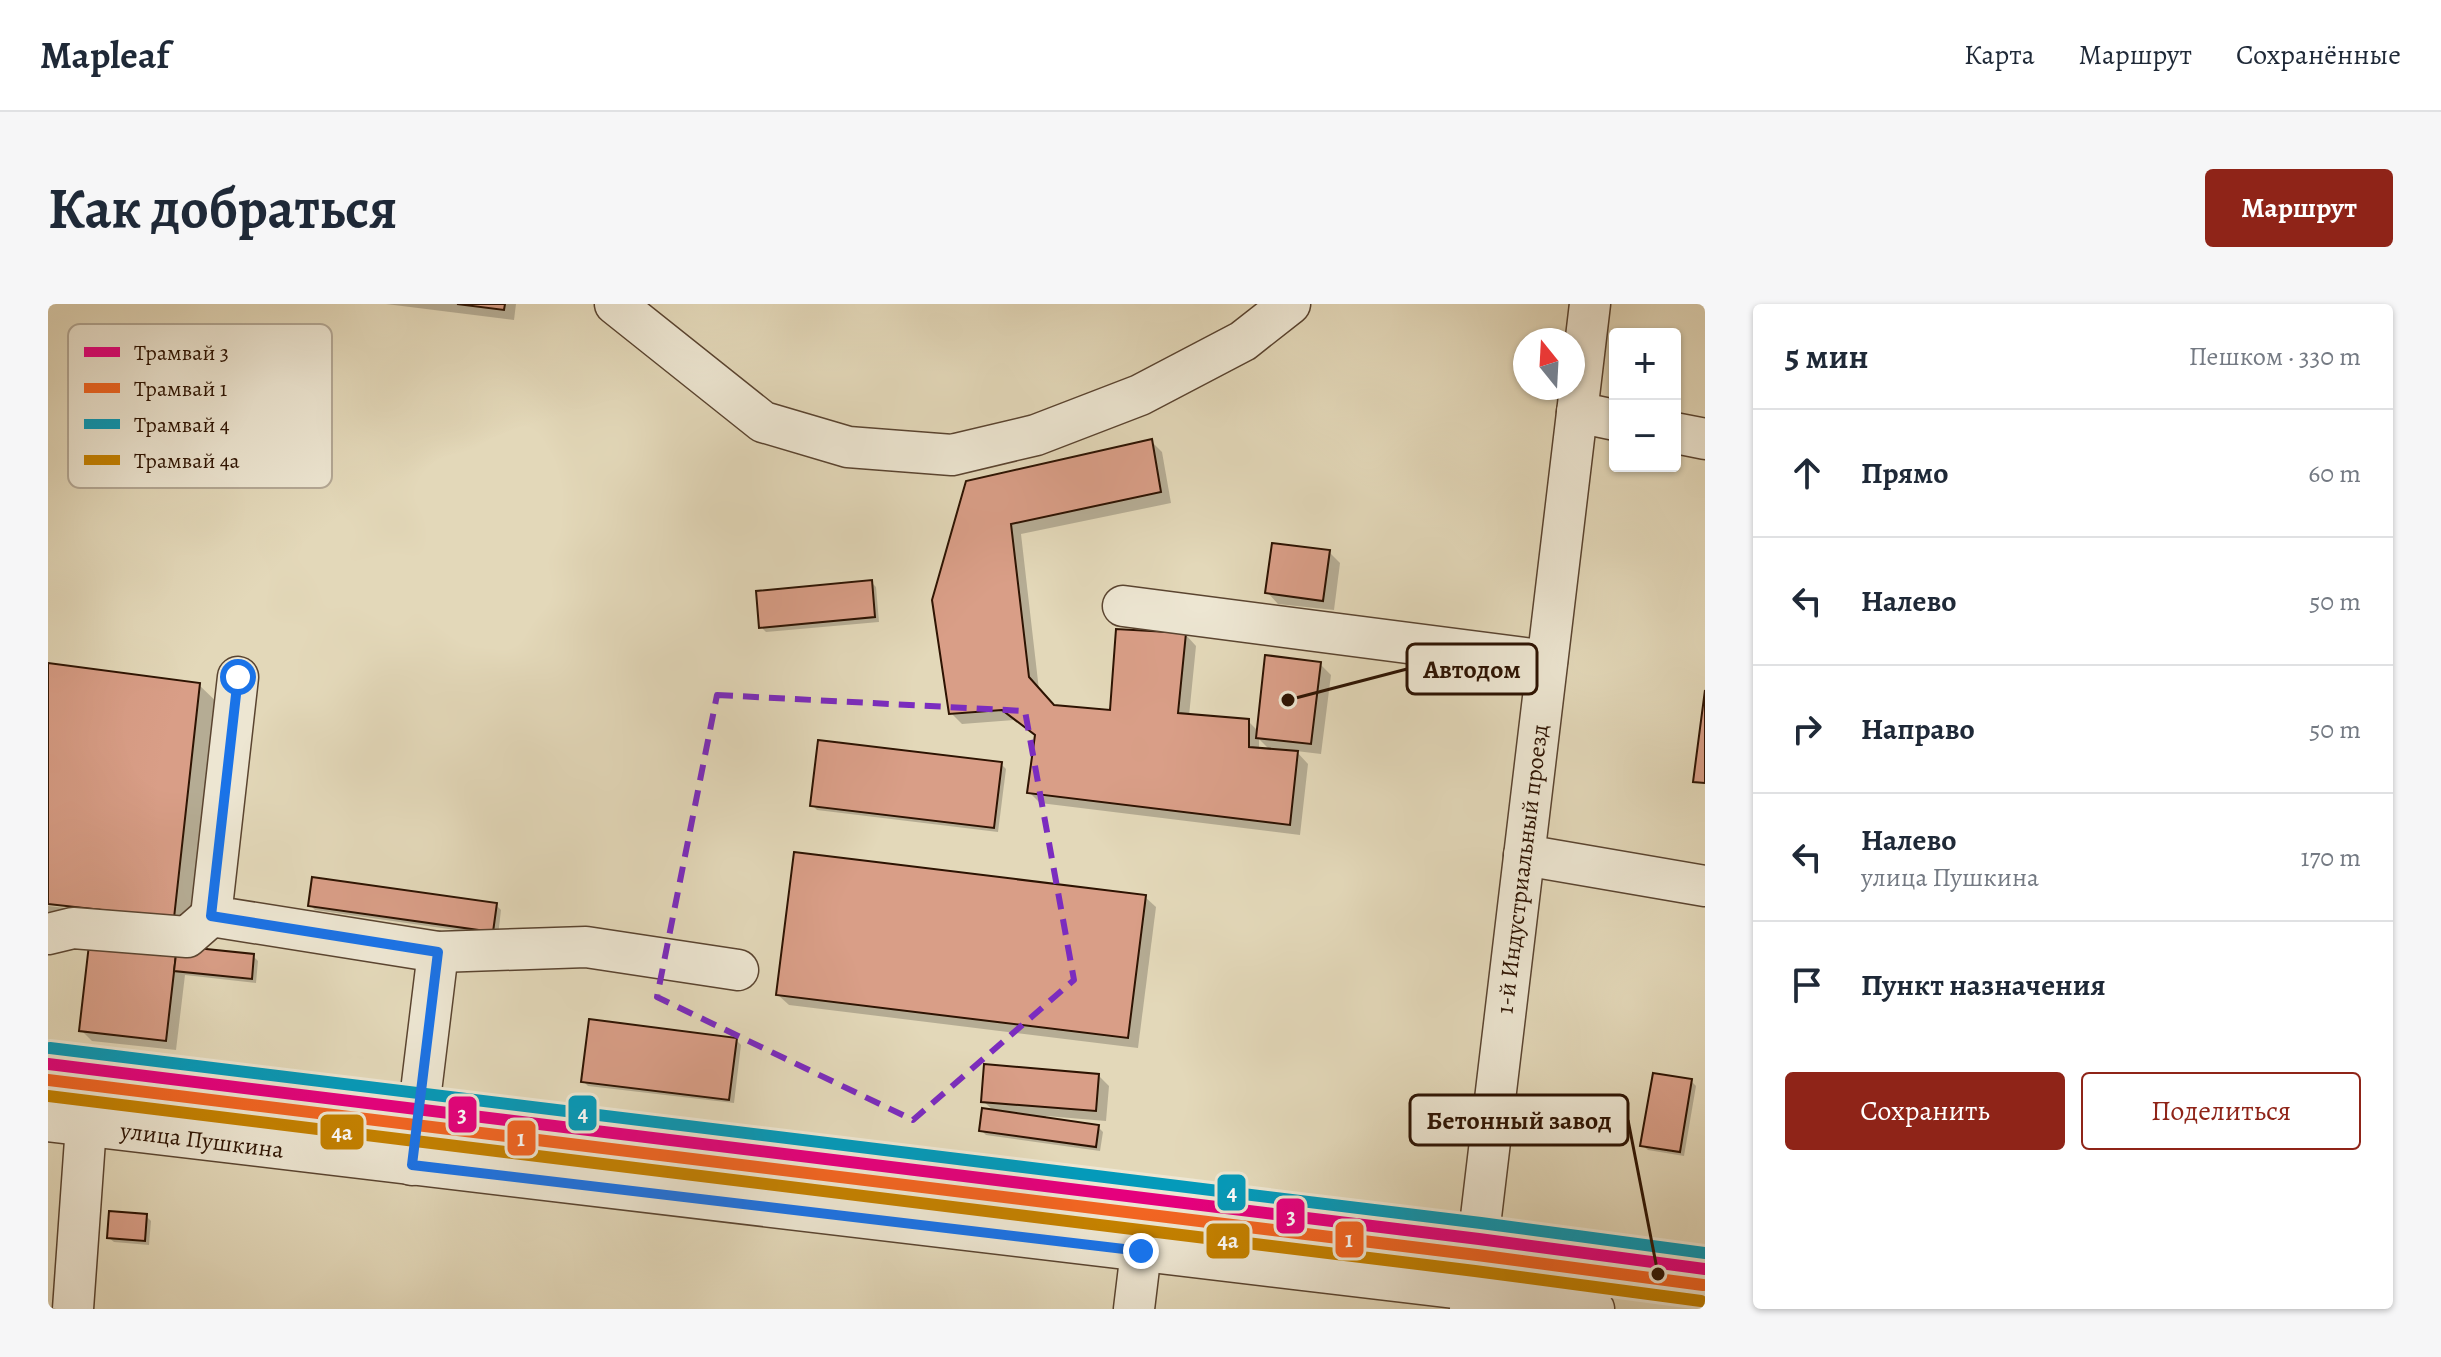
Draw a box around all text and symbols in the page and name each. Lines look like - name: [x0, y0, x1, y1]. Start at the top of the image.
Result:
- text: Mapleaf: [40, 29, 169, 81]
- text: Карта: [1964, 36, 2035, 74]
- text: Маршрут: [2079, 36, 2192, 74]
- text: Сохранённые: [2236, 36, 2401, 74]
- button: Маршрут: [2205, 169, 2393, 247]
- text: Как добраться: [48, 170, 397, 246]
- legend: [68, 324, 332, 488]
- north arrow: [1513, 328, 1585, 400]
- map controls: [1609, 328, 1681, 472]
- button: +: [1609, 328, 1681, 400]
- text: 5 мин: [1785, 333, 1869, 380]
- text: Трамвай 3: [134, 338, 229, 368]
- text: Пешком · 330 m: [2189, 339, 2361, 374]
- text: Трамвай 1: [134, 374, 227, 404]
- button: −: [1609, 400, 1681, 472]
- text: Трамвай 4: [134, 410, 230, 440]
- text: Трамвай 4а: [134, 446, 241, 476]
- icon: ahead: [1785, 451, 1829, 495]
- text: Прямо: [1861, 453, 1948, 493]
- text: 60 m: [2308, 456, 2361, 491]
- icon: left: [1785, 579, 1829, 623]
- text: Налево: [1861, 581, 1956, 621]
- text: 50 m: [2309, 584, 2361, 619]
- callout: Автодом: [1407, 644, 1537, 694]
- text: Автодом: [1422, 652, 1521, 687]
- route start: [220, 659, 256, 695]
- icon: right: [1785, 707, 1829, 751]
- text: Направо: [1861, 709, 1975, 749]
- text: 50 m: [2309, 712, 2361, 747]
- street label: 1-й Индустриальный проезд: [1488, 722, 1556, 1016]
- text: Налево: [1861, 820, 1956, 860]
- icon: left: [1785, 835, 1829, 879]
- text: 170 m: [2301, 840, 2361, 875]
- text: улица Пушкина: [1861, 860, 2039, 895]
- icon: arrive: [1785, 963, 1829, 1007]
- text: Пункт назначения: [1861, 965, 2106, 1005]
- button: Сохранить: [1785, 1072, 2065, 1150]
- button: Поделиться: [2081, 1072, 2361, 1150]
- line badge: 4: [567, 1094, 598, 1132]
- line badge: 3: [447, 1095, 478, 1134]
- callout: Бетонный завод: [1410, 1095, 1628, 1145]
- text: 4: [578, 1099, 588, 1129]
- text: 3: [457, 1100, 467, 1130]
- text: Бетонный завод: [1426, 1103, 1612, 1138]
- line badge: 4а: [319, 1113, 365, 1151]
- street label: улица Пушкина: [117, 1114, 286, 1166]
- text: 4а: [332, 1118, 353, 1148]
- line badge: 1: [506, 1119, 537, 1157]
- text: 1: [517, 1124, 525, 1154]
- line badge: 4: [1216, 1173, 1247, 1212]
- text: 4: [1227, 1178, 1237, 1208]
- line badge: 3: [1275, 1197, 1306, 1235]
- text: 3: [1286, 1202, 1296, 1232]
- line badge: 1: [1334, 1220, 1365, 1259]
- line badge: 4а: [1205, 1222, 1251, 1260]
- text: 1: [1345, 1225, 1353, 1255]
- text: 4а: [1218, 1226, 1239, 1256]
- route end: [1123, 1233, 1159, 1269]

